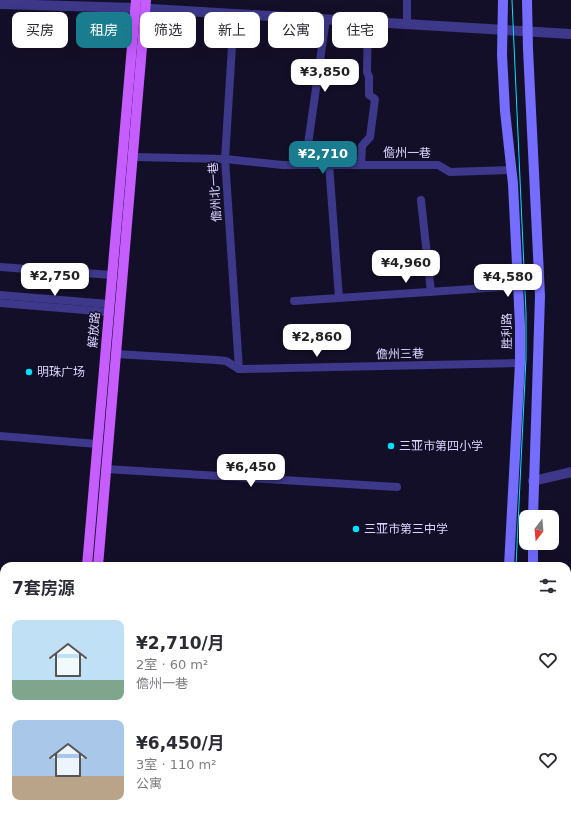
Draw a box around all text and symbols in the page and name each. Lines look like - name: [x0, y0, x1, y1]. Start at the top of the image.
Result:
- chip: 买房: [12, 12, 68, 48]
- chip: 租房: [76, 12, 132, 48]
- chip: 筛选: [140, 12, 196, 48]
- chip: 新上: [204, 12, 260, 48]
- chip: 公寓: [268, 12, 324, 48]
- chip: 住宅: [332, 12, 388, 48]
- pin: ¥3,850: [292, 59, 358, 93]
- text: ¥3,850: [300, 64, 350, 79]
- pin: ¥2,710: [290, 141, 356, 175]
- text: ¥2,710: [298, 146, 348, 161]
- street label: 儋州一巷: [383, 146, 431, 160]
- street label: 儋州北一巷: [206, 162, 224, 222]
- pin: ¥4,960: [373, 250, 439, 284]
- text: ¥4,960: [381, 255, 431, 270]
- pin: ¥2,750: [22, 263, 88, 297]
- pin: ¥4,580: [475, 264, 541, 298]
- text: ¥2,750: [30, 268, 80, 283]
- text: ¥4,580: [483, 269, 533, 284]
- street label: 解放路: [85, 311, 103, 349]
- street label: 胜利路: [500, 313, 514, 349]
- pin: ¥2,860: [284, 324, 350, 358]
- text: ¥2,860: [292, 329, 342, 344]
- street label: 儋州三巷: [376, 347, 424, 361]
- place label: 明珠广场: [37, 365, 85, 379]
- marker: 明珠广场: [24, 367, 34, 377]
- place label: 三亚市第四小学: [399, 439, 483, 453]
- marker: 三亚市第四小学: [386, 441, 396, 451]
- pin: ¥6,450: [218, 454, 284, 488]
- text: ¥6,450: [226, 459, 276, 474]
- north arrow: [519, 510, 559, 550]
- map controls: [519, 510, 559, 550]
- place label: 三亚市第三中学: [364, 522, 448, 536]
- marker: 三亚市第三中学: [351, 524, 361, 534]
- icon: filters: [537, 575, 559, 597]
- text: 7套房源: [12, 578, 75, 598]
- text: ¥2,710/月: [136, 633, 225, 653]
- icon: home: [44, 636, 92, 684]
- icon: heart: [537, 649, 559, 671]
- text: 2室 · 60 m²: [136, 657, 208, 672]
- text: 儋州一巷: [136, 676, 188, 691]
- text: ¥6,450/月: [136, 733, 225, 753]
- icon: home: [44, 736, 92, 784]
- icon: heart: [537, 749, 559, 771]
- text: 3室 · 110 m²: [136, 757, 217, 772]
- text: 公寓: [136, 776, 162, 791]

